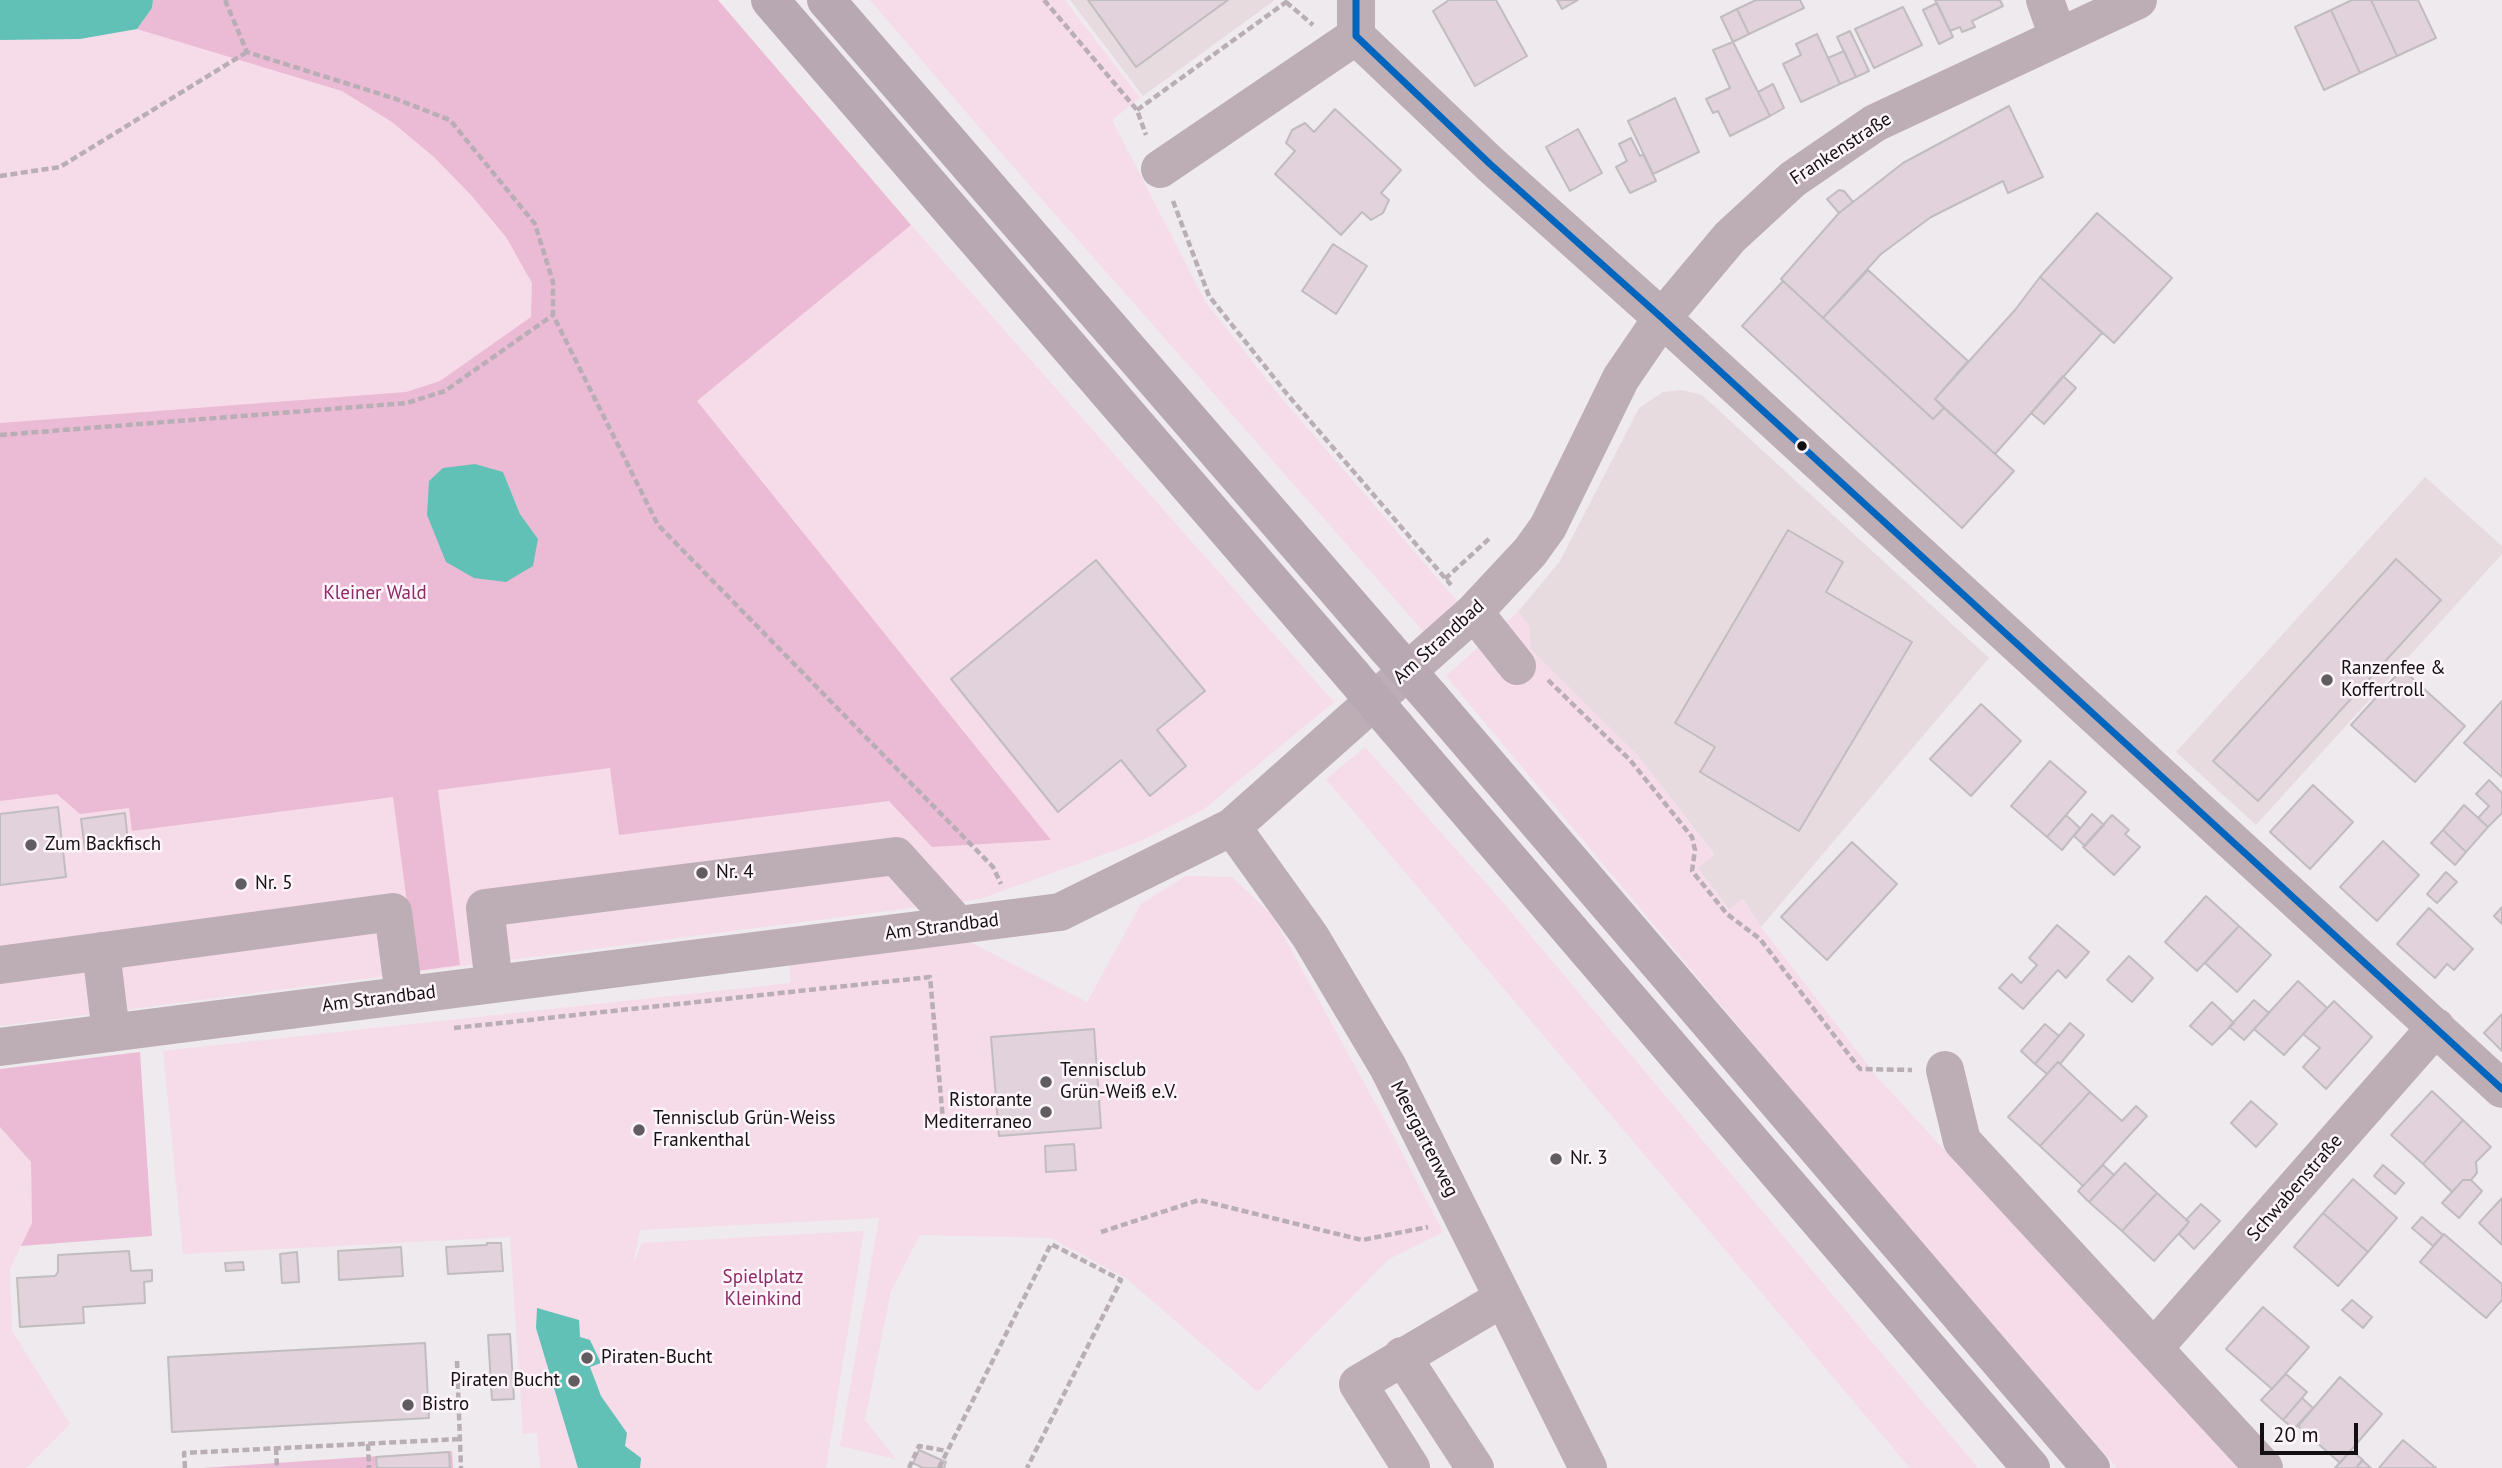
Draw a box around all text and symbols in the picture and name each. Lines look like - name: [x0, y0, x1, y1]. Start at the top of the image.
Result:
- street label: Frankenstraße: [1786, 108, 1896, 190]
- unlabelled marker: [1795, 439, 1809, 453]
- park label: Kleiner Wald: [323, 583, 427, 605]
- street label: Am Strandbad: [1389, 595, 1489, 689]
- place label: Ranzenfee & Koffertroll: [2341, 658, 2446, 702]
- marker: Ranzenfee & Koffertroll: [2319, 672, 2335, 688]
- place label: Zum Backfisch: [45, 834, 161, 856]
- marker: Zum Backfisch: [23, 837, 39, 853]
- place label: Nr. 4: [716, 862, 754, 884]
- marker: Nr. 4: [694, 865, 710, 881]
- place label: Nr. 5: [255, 873, 293, 895]
- marker: Nr. 5: [233, 876, 249, 892]
- street label: Am Strandbad: [884, 909, 1000, 945]
- street label: Am Strandbad: [321, 981, 437, 1017]
- place label: Tennisclub Grün-Weiß e.V.: [1060, 1060, 1177, 1104]
- marker: Tennisclub Grün-Weiß e.V.: [1038, 1074, 1054, 1090]
- street label: Meergartenweg: [1385, 1077, 1463, 1201]
- place label: Ristorante Mediterraneo: [924, 1090, 1032, 1134]
- marker: Ristorante Mediterraneo: [1038, 1104, 1054, 1120]
- place label: Tennisclub Grün-Weiss Frankenthal: [653, 1108, 836, 1152]
- marker: Tennisclub Grün-Weiss Frankenthal: [631, 1122, 647, 1138]
- street label: Schwabenstraße: [2242, 1130, 2348, 1246]
- place label: Nr. 3: [1570, 1148, 1608, 1170]
- marker: Nr. 3: [1548, 1151, 1564, 1167]
- park label: Spielplatz Kleinkind: [723, 1267, 803, 1311]
- place label: Piraten-Bucht: [601, 1347, 712, 1369]
- marker: Piraten-Bucht: [579, 1350, 595, 1366]
- place label: Piraten Bucht: [450, 1370, 560, 1392]
- marker: Piraten Bucht: [566, 1373, 582, 1389]
- place label: Bistro: [422, 1394, 469, 1416]
- marker: Bistro: [400, 1397, 416, 1413]
- scale bar: [2264, 1408, 2362, 1452]
- text: 20 m: [2273, 1421, 2319, 1448]

